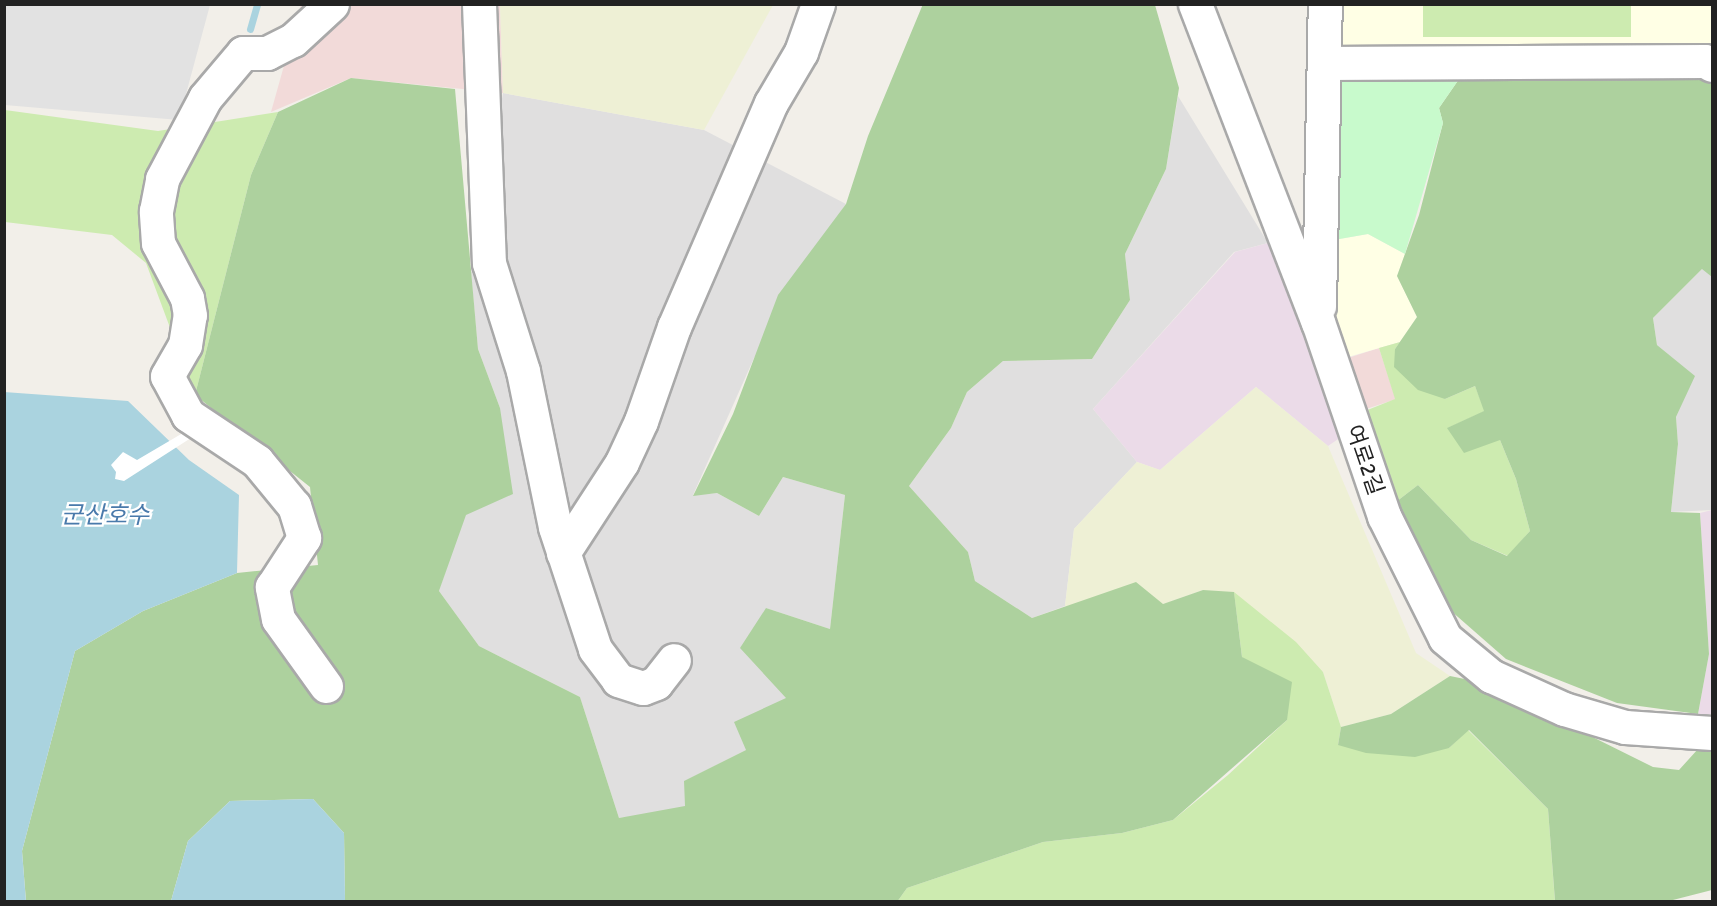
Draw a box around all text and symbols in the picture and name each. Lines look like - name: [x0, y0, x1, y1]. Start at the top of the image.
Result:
- street label: 여로2길: [1341, 421, 1389, 499]
- water label: 군산호수: [61, 502, 149, 530]

